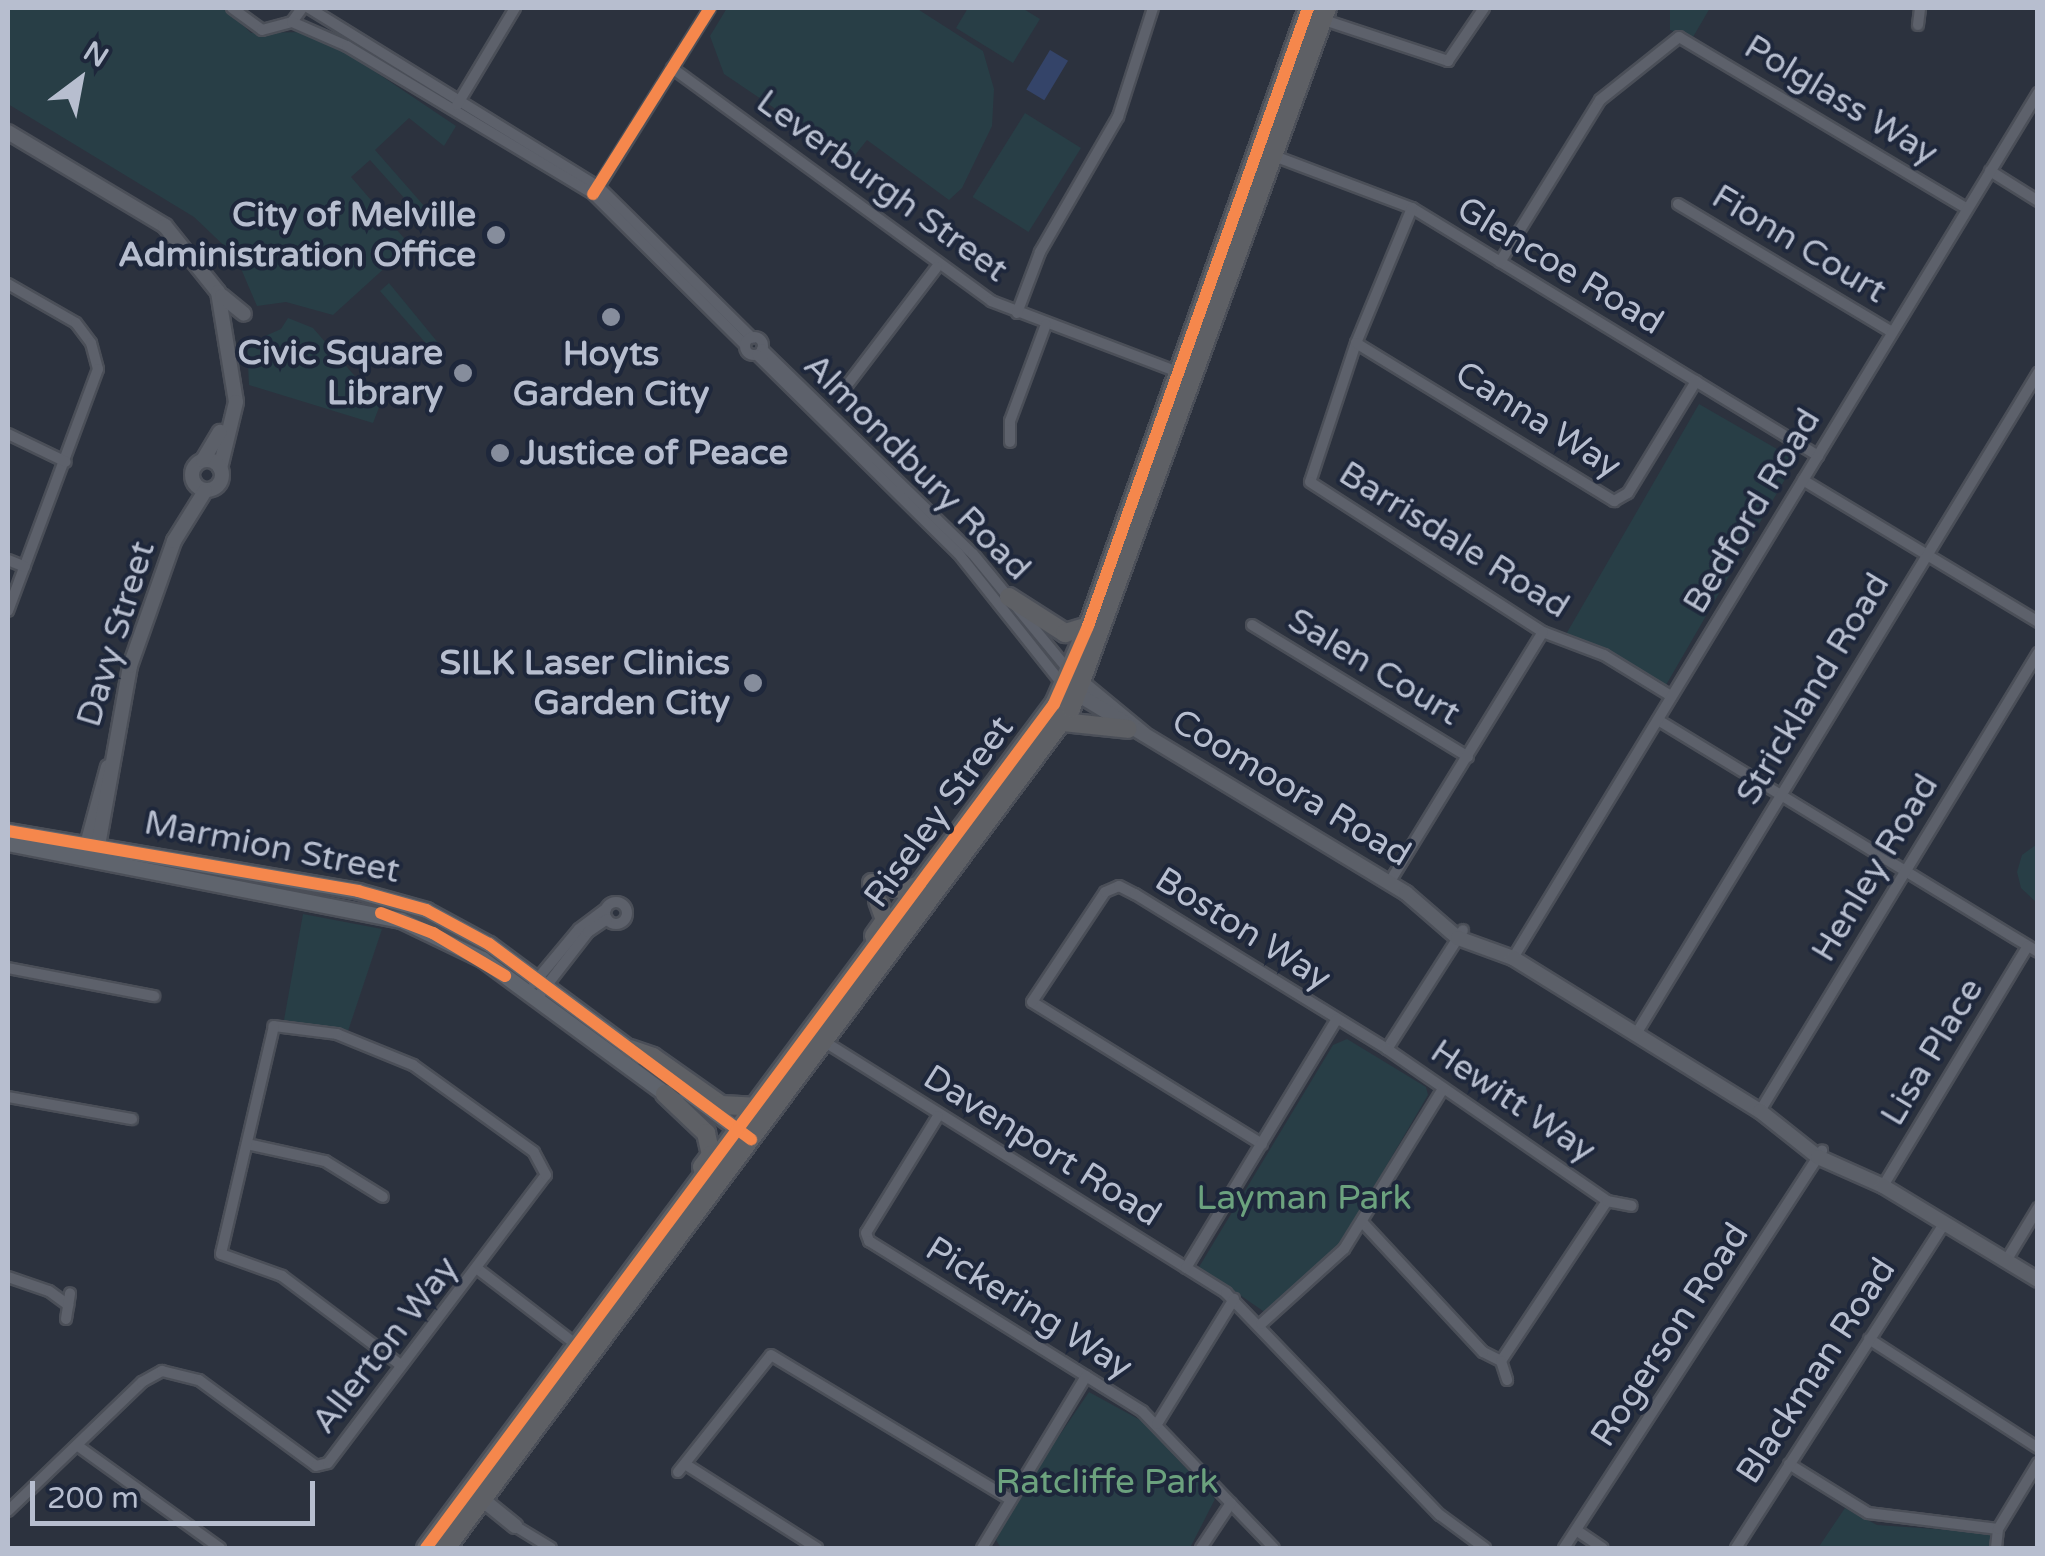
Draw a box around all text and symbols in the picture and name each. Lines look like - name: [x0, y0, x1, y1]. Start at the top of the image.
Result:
- street label: Polglass Way: [1737, 26, 1945, 174]
- north arrow: [30, 30, 130, 130]
- text: N: [77, 34, 114, 75]
- street label: Leverburgh Street: [748, 81, 1016, 291]
- street label: Fionn Court: [1704, 176, 1894, 312]
- street label: Glencoe Road: [1449, 188, 1671, 344]
- place label: City of Melville Administration Office: [118, 194, 476, 276]
- marker: City of Melville Administration Office: [485, 224, 507, 246]
- marker: Hoyts Garden City: [600, 306, 622, 328]
- place label: Civic Square Library: [238, 332, 443, 414]
- place label: Hoyts Garden City: [513, 333, 709, 415]
- street label: Almondbury Road: [795, 345, 1039, 589]
- street label: Canna Way: [1447, 353, 1629, 487]
- marker: Civic Square Library: [452, 362, 474, 384]
- street label: Bedford Road: [1674, 401, 1830, 621]
- place label: Justice of Peace: [520, 432, 788, 474]
- marker: Justice of Peace: [489, 442, 511, 464]
- street label: Barrisdale Road: [1331, 452, 1577, 628]
- street label: Davy Street: [68, 536, 164, 732]
- street label: Strickland Road: [1727, 566, 1899, 812]
- street label: Salen Court: [1280, 599, 1468, 735]
- place label: SILK Laser Clinics Garden City: [440, 642, 730, 724]
- marker: SILK Laser Clinics Garden City: [740, 670, 766, 696]
- street label: Coomoora Road: [1164, 700, 1418, 876]
- street label: Riseley Street: [855, 708, 1023, 916]
- street label: Henley Road: [1803, 767, 1947, 969]
- street label: Marmion Street: [141, 802, 403, 892]
- street label: Boston Way: [1148, 858, 1338, 1000]
- street label: Lisa Place: [1872, 971, 1992, 1133]
- street label: Hewitt Way: [1423, 1030, 1603, 1172]
- street label: Davenport Road: [916, 1056, 1168, 1236]
- park label: Layman Park: [1196, 1177, 1412, 1219]
- street label: Rogerson Road: [1582, 1215, 1758, 1455]
- street label: Pickering Way: [918, 1228, 1140, 1388]
- street label: Allerton Way: [303, 1248, 467, 1442]
- street label: Blackman Road: [1728, 1250, 1904, 1492]
- scale bar: [35, 1461, 320, 1523]
- park label: Ratcliffe Park: [995, 1461, 1219, 1503]
- text: 200 m: [47, 1480, 139, 1517]

